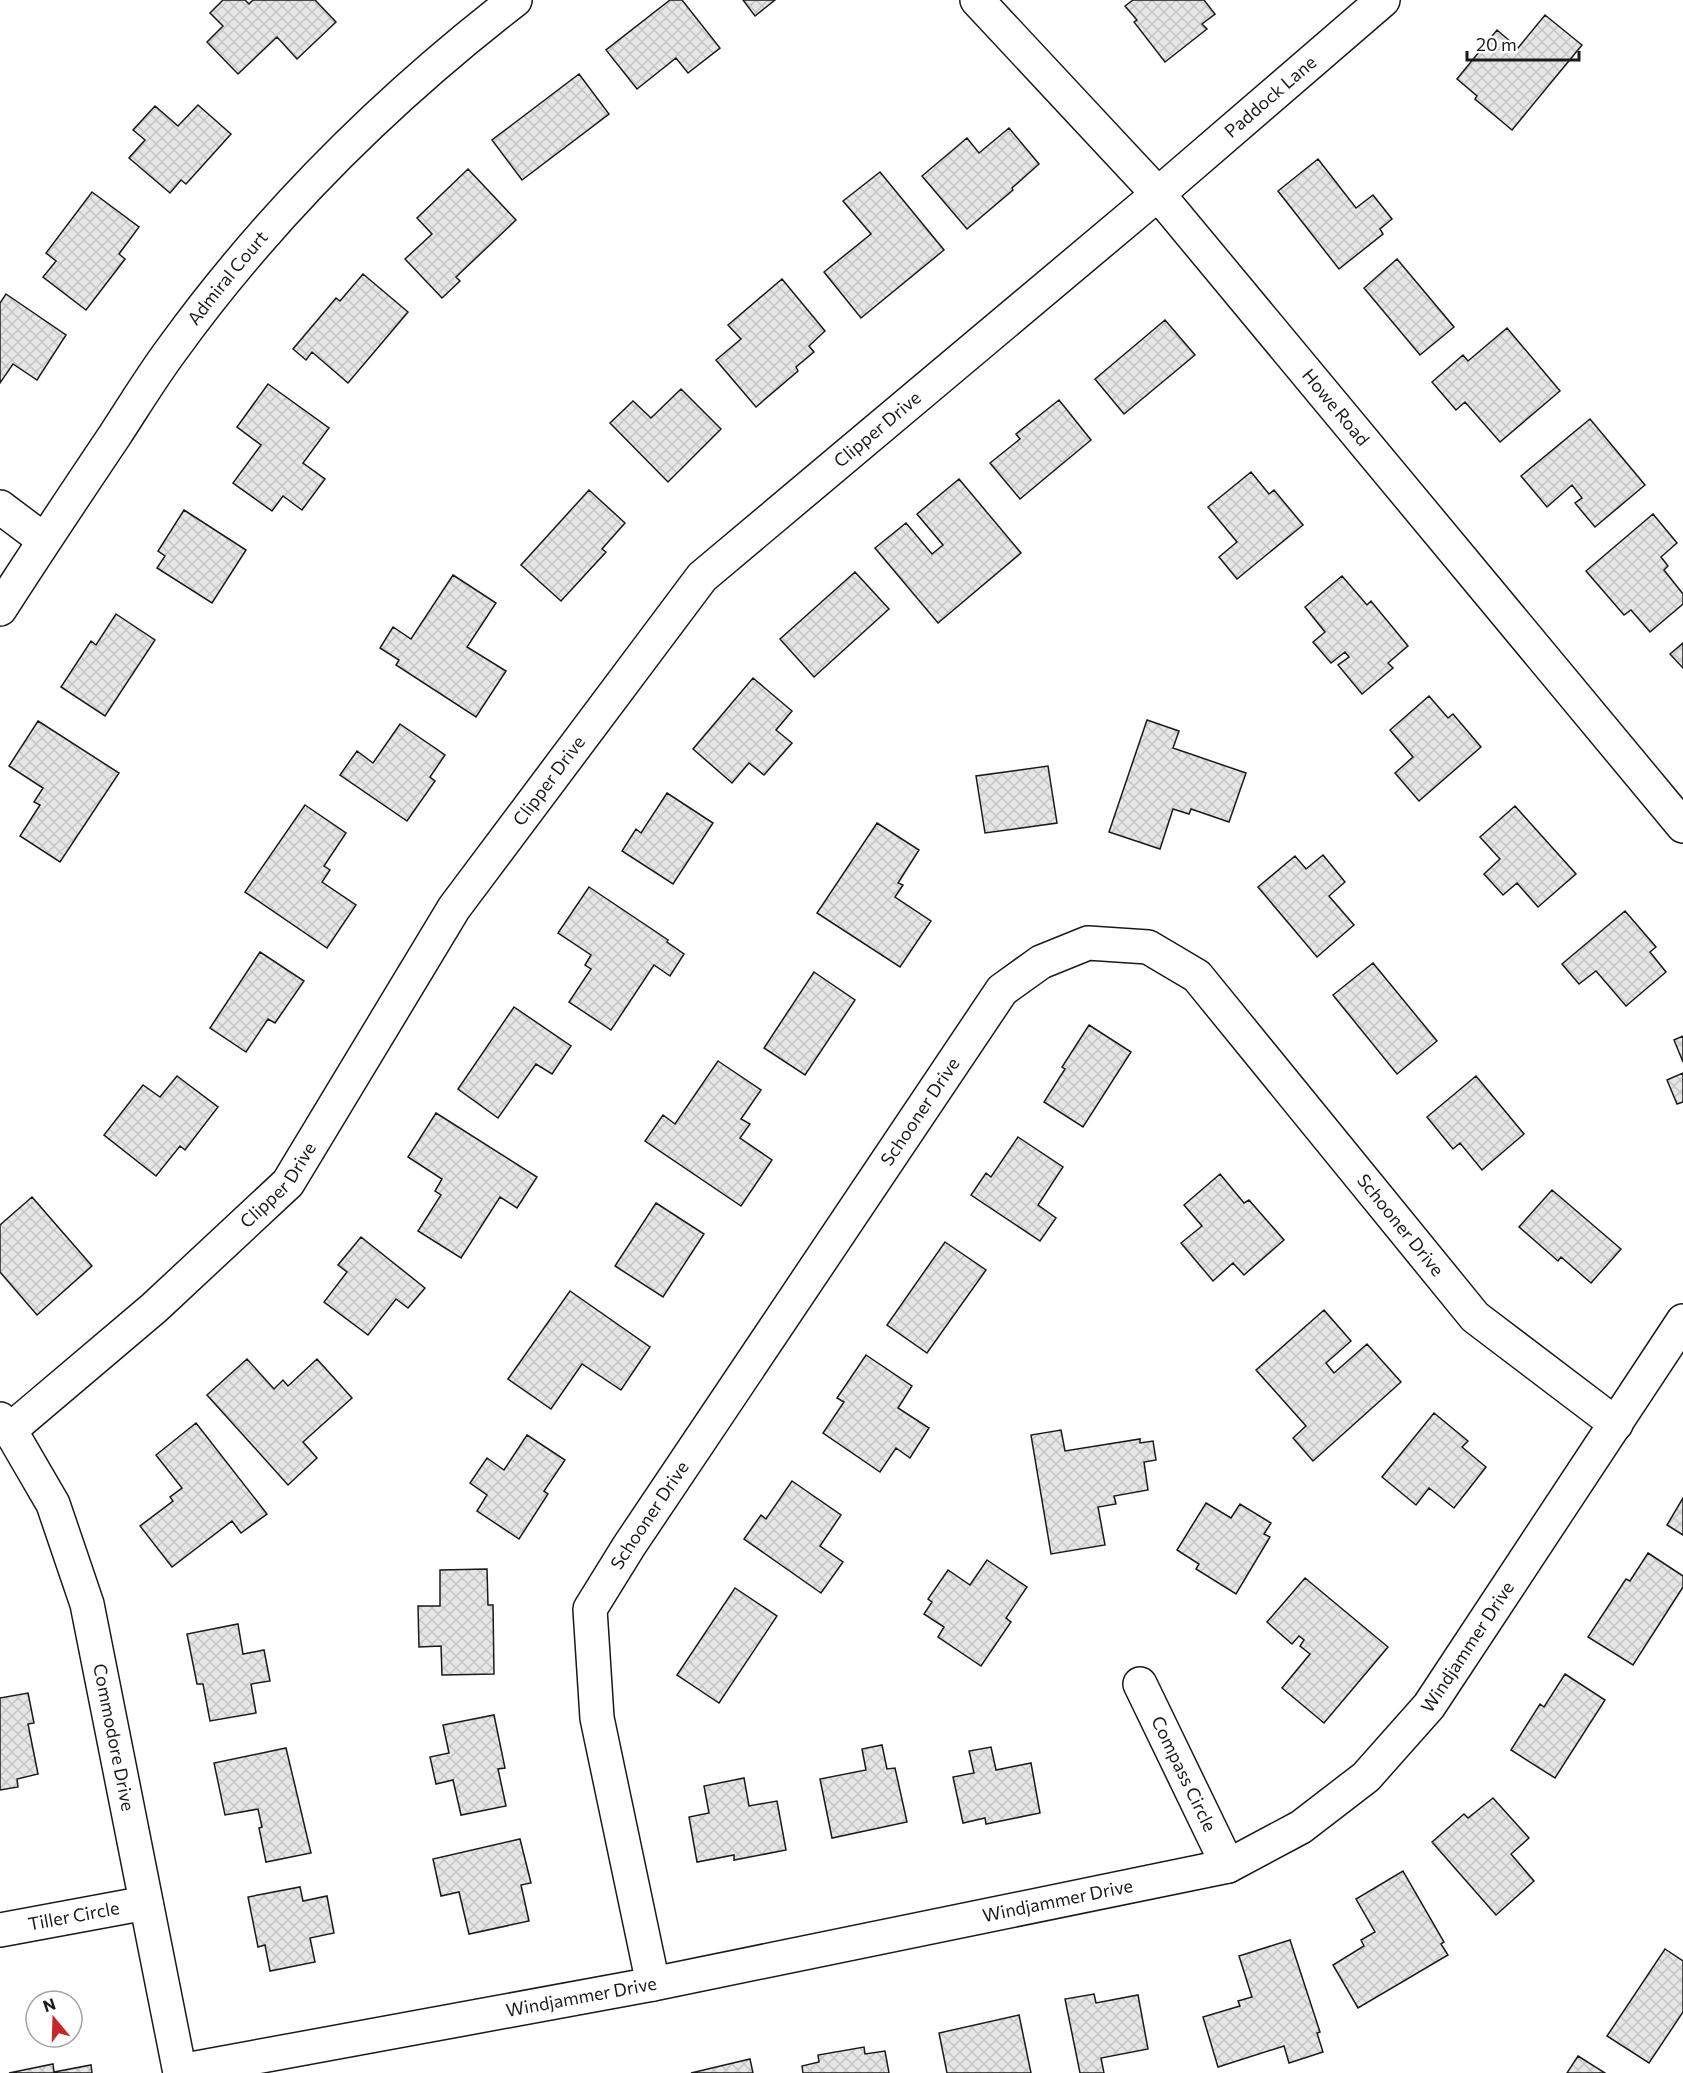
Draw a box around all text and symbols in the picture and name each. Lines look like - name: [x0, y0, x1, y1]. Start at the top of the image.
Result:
- scale bar: [1467, 24, 1580, 62]
- text: 20 m: [1476, 33, 1517, 55]
- street label: Paddock Lane: [1220, 51, 1320, 142]
- street label: Admiral Court: [182, 226, 272, 329]
- street label: Howe Road: [1298, 364, 1374, 450]
- street label: Clipper Drive: [829, 386, 925, 472]
- street label: Clipper Drive: [508, 731, 589, 830]
- street label: Schooner Drive: [875, 1053, 964, 1169]
- street label: Clipper Drive: [235, 1138, 320, 1232]
- street label: Schooner Drive: [1353, 1169, 1449, 1280]
- street label: Schooner Drive: [605, 1457, 693, 1573]
- street label: Windjammer Drive: [1416, 1577, 1518, 1717]
- street label: Commodore Drive: [89, 1661, 140, 1813]
- street label: Compass Circle: [1147, 1712, 1222, 1835]
- street label: Windjammer Drive: [980, 1874, 1135, 1926]
- street label: Tiller Circle: [26, 1896, 121, 1935]
- street label: Windjammer Drive: [504, 1972, 658, 2021]
- north arrow: [24, 1989, 84, 2049]
- text: N: [40, 1993, 58, 2015]

